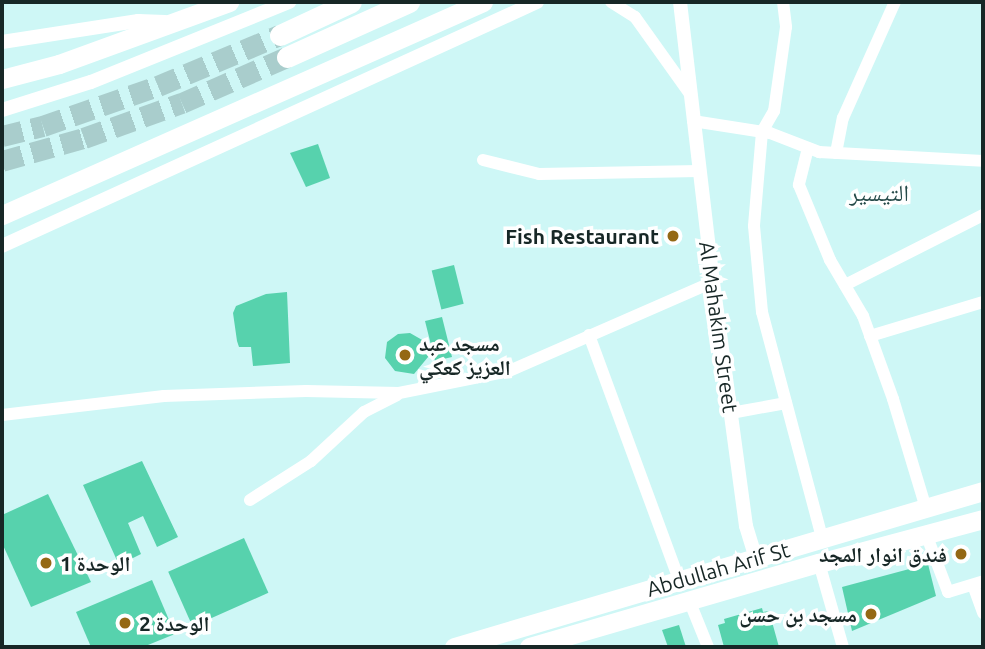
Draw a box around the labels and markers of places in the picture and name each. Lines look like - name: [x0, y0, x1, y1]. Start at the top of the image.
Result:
- place label: Fish Restaurant: [505, 223, 659, 249]
- marker: Fish Restaurant: [665, 228, 681, 244]
- place label: مسجد عبد العزيز كعكي: [419, 330, 511, 380]
- marker: مسجد عبد العزيز كعكي: [397, 347, 413, 363]
- place label: فندق انوار المجد: [819, 541, 947, 567]
- marker: فندق انوار المجد: [953, 546, 969, 562]
- place label: الوحدة 1: [60, 550, 130, 576]
- marker: الوحدة 1: [38, 555, 54, 571]
- place label: مسجد بن حسن: [739, 601, 857, 627]
- marker: مسجد بن حسن: [863, 606, 879, 622]
- place label: الوحدة 2: [139, 610, 209, 636]
- marker: الوحدة 2: [117, 615, 133, 631]

